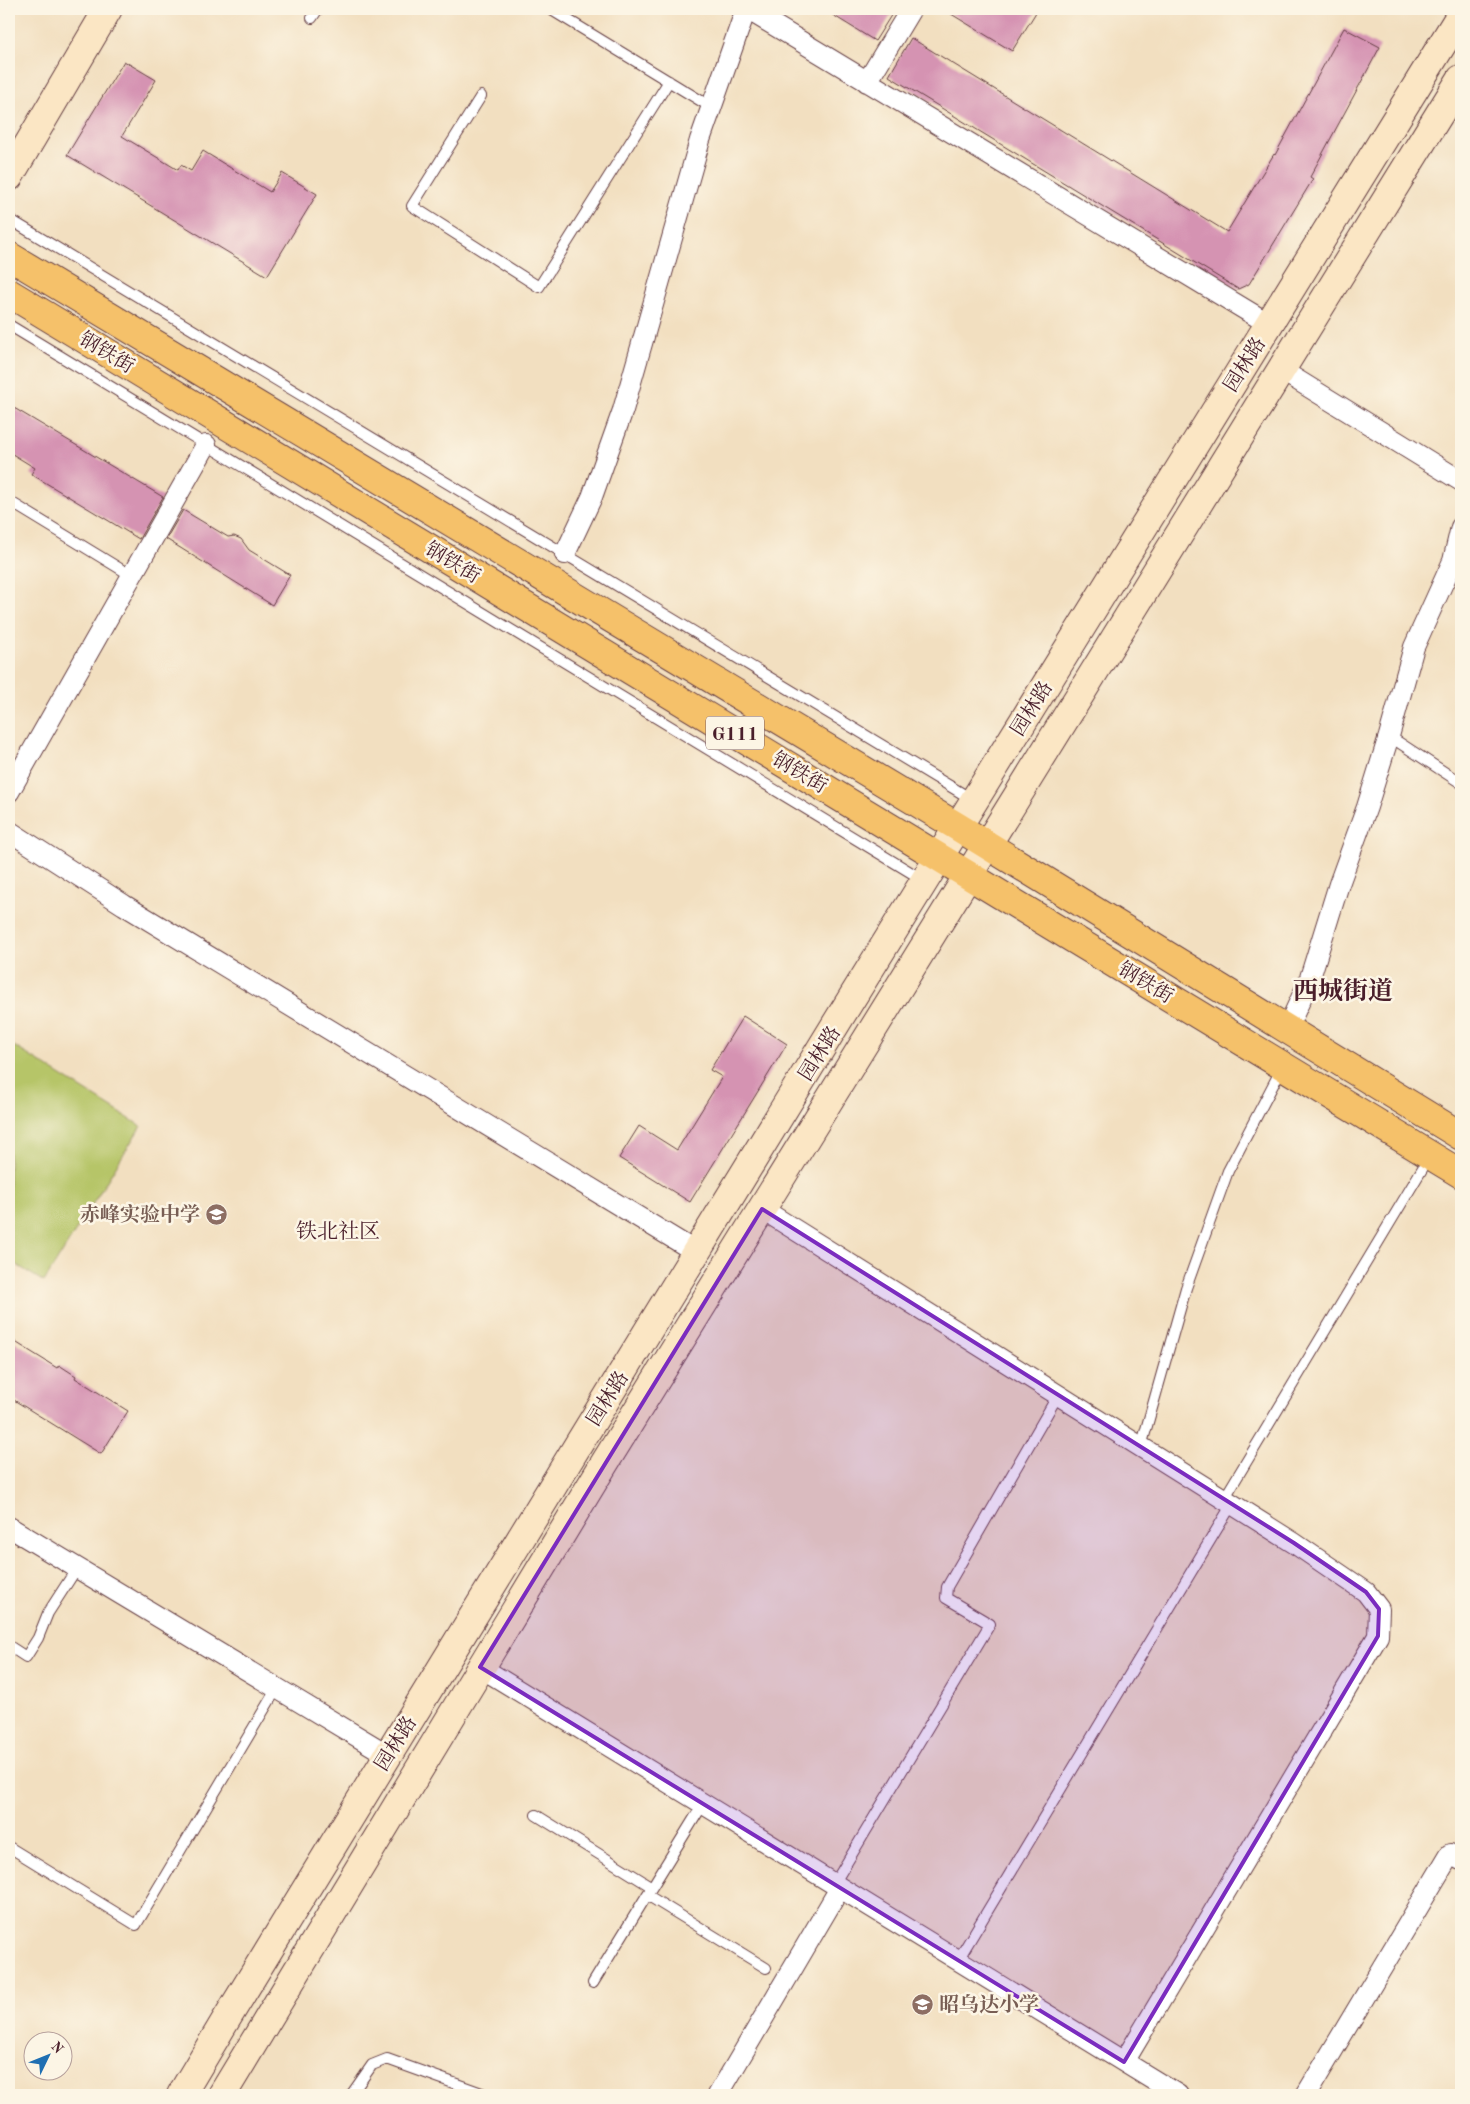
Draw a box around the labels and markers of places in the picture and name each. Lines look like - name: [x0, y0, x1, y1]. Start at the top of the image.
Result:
- school or university icon: 赤峰实验中学: [204, 1202, 228, 1226]
- place label: 赤峰实验中学: [80, 1203, 200, 1226]
- school or university icon: 昭乌达小学: [911, 1992, 935, 2016]
- place label: 昭乌达小学: [939, 1993, 1039, 2016]

